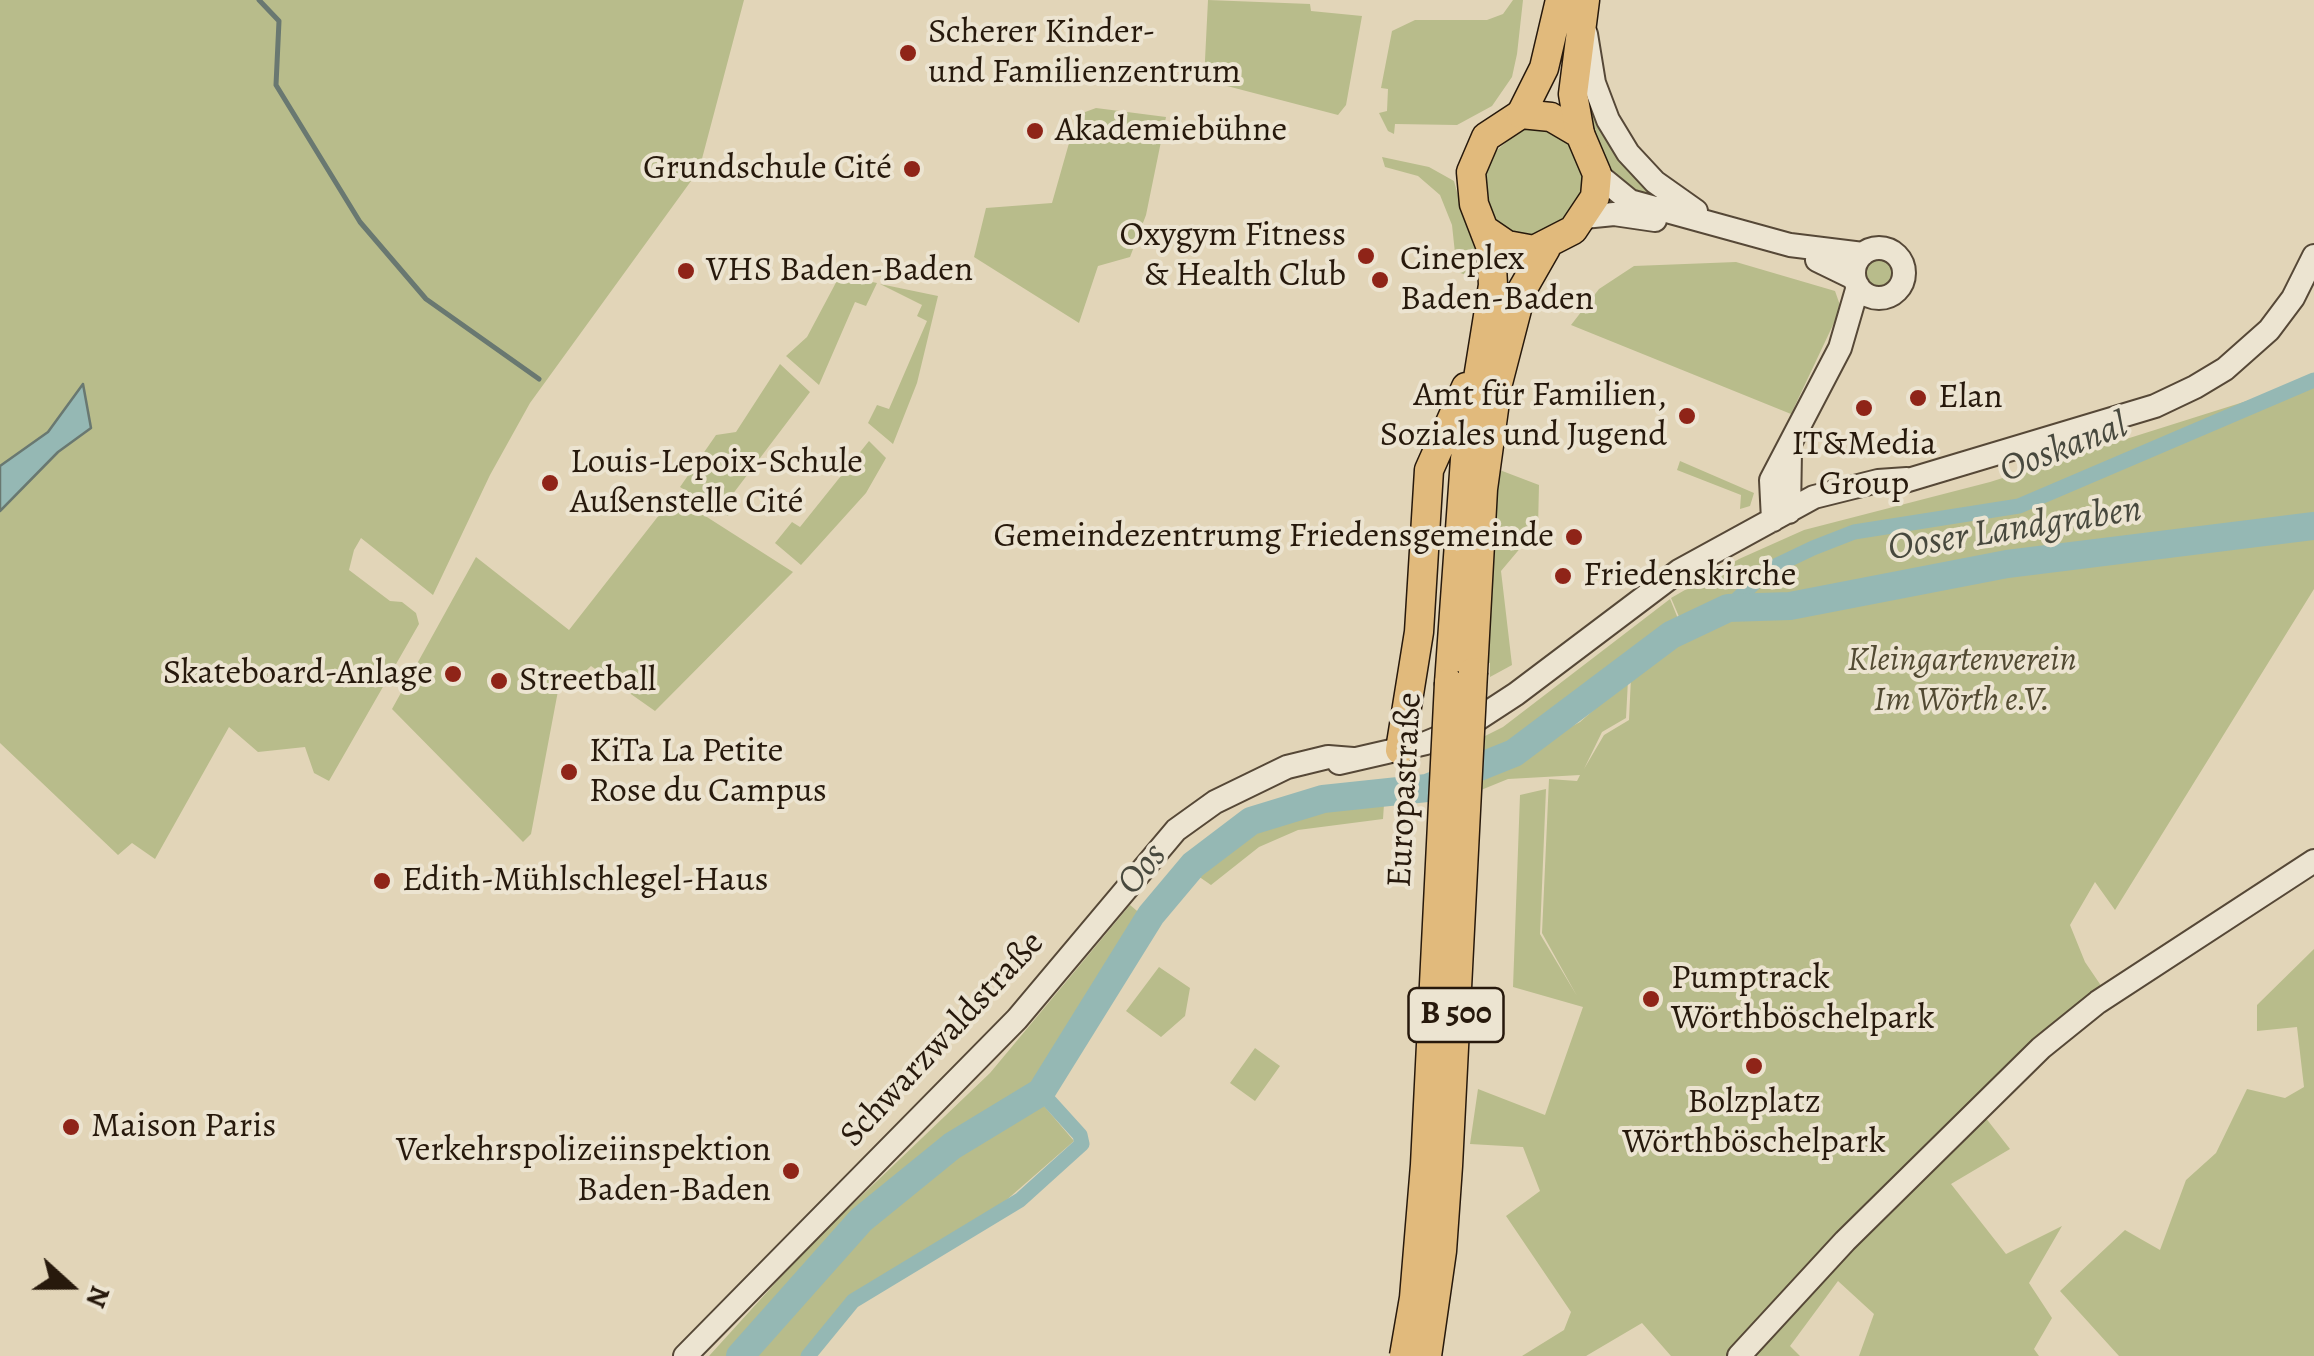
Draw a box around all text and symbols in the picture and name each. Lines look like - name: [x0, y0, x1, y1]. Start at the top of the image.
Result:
- place label: Scherer Kinder- und Familienzentrum: [928, 12, 1241, 94]
- marker: Scherer Kinder- und Familienzentrum: [897, 42, 919, 64]
- place label: Akademiebühne: [1055, 110, 1287, 152]
- marker: Akademiebühne: [1024, 120, 1046, 142]
- place label: Grundschule Cité: [643, 148, 892, 190]
- marker: Grundschule Cité: [901, 158, 923, 180]
- place label: Oxygym Fitness & Health Club: [1119, 215, 1346, 297]
- place label: Cineplex Baden-Baden: [1400, 239, 1594, 321]
- marker: Oxygym Fitness & Health Club: [1355, 245, 1377, 267]
- place label: VHS Baden-Baden: [706, 250, 973, 292]
- marker: VHS Baden-Baden: [675, 260, 697, 282]
- marker: Cineplex Baden-Baden: [1369, 269, 1391, 291]
- place label: Amt für Familien, Soziales und Jugend: [1380, 375, 1667, 457]
- place label: Elan: [1938, 377, 2003, 419]
- marker: Elan: [1907, 387, 1929, 409]
- marker: IT&Media Group: [1853, 397, 1875, 419]
- water label: Ooskanal: [1994, 404, 2134, 494]
- marker: Amt für Familien, Soziales und Jugend: [1676, 405, 1698, 427]
- place label: IT&Media Group: [1791, 424, 1937, 506]
- place label: Louis-Lepoix-Schule Außenstelle Cité: [570, 442, 863, 524]
- marker: Louis-Lepoix-Schule Außenstelle Cité: [539, 472, 561, 494]
- water label: Ooser Landgraben: [1885, 487, 2145, 573]
- place label: Gemeindezentrumg Friedensgemeinde: [993, 516, 1554, 558]
- marker: Gemeindezentrumg Friedensgemeinde: [1563, 526, 1585, 548]
- place label: Friedenskirche: [1583, 555, 1796, 597]
- marker: Friedenskirche: [1552, 565, 1574, 587]
- park label: Kleingartenverein Im Wörth e.V.: [1847, 640, 2077, 722]
- place label: Skateboard-Anlage: [163, 653, 433, 695]
- place label: Streetball: [519, 660, 656, 702]
- marker: Skateboard-Anlage: [442, 663, 464, 685]
- marker: Streetball: [488, 670, 510, 692]
- street label: Europastraße: [1380, 691, 1432, 889]
- place label: KiTa La Petite Rose du Campus: [589, 731, 827, 813]
- marker: KiTa La Petite Rose du Campus: [558, 761, 580, 783]
- water label: Oos: [1108, 835, 1178, 905]
- place label: Edith-Mühlschlegel-Haus: [402, 860, 769, 902]
- marker: Edith-Mühlschlegel-Haus: [371, 870, 393, 892]
- street label: Schwarzwaldstraße: [832, 923, 1054, 1157]
- place label: Pumptrack Wörthböschelpark: [1671, 958, 1935, 1040]
- road number: B 500: [1408, 988, 1504, 1042]
- marker: Pumptrack Wörthböschelpark: [1640, 988, 1662, 1010]
- marker: Bolzplatz Wörthböschelpark: [1743, 1055, 1765, 1077]
- place label: Bolzplatz Wörthböschelpark: [1622, 1082, 1886, 1164]
- place label: Maison Paris: [91, 1106, 276, 1148]
- marker: Maison Paris: [60, 1116, 82, 1138]
- place label: Verkehrspolizeiinspektion Baden-Baden: [396, 1130, 771, 1212]
- marker: Verkehrspolizeiinspektion Baden-Baden: [780, 1160, 802, 1182]
- north arrow: [20, 1236, 120, 1336]
- text: N: [77, 1280, 119, 1313]

